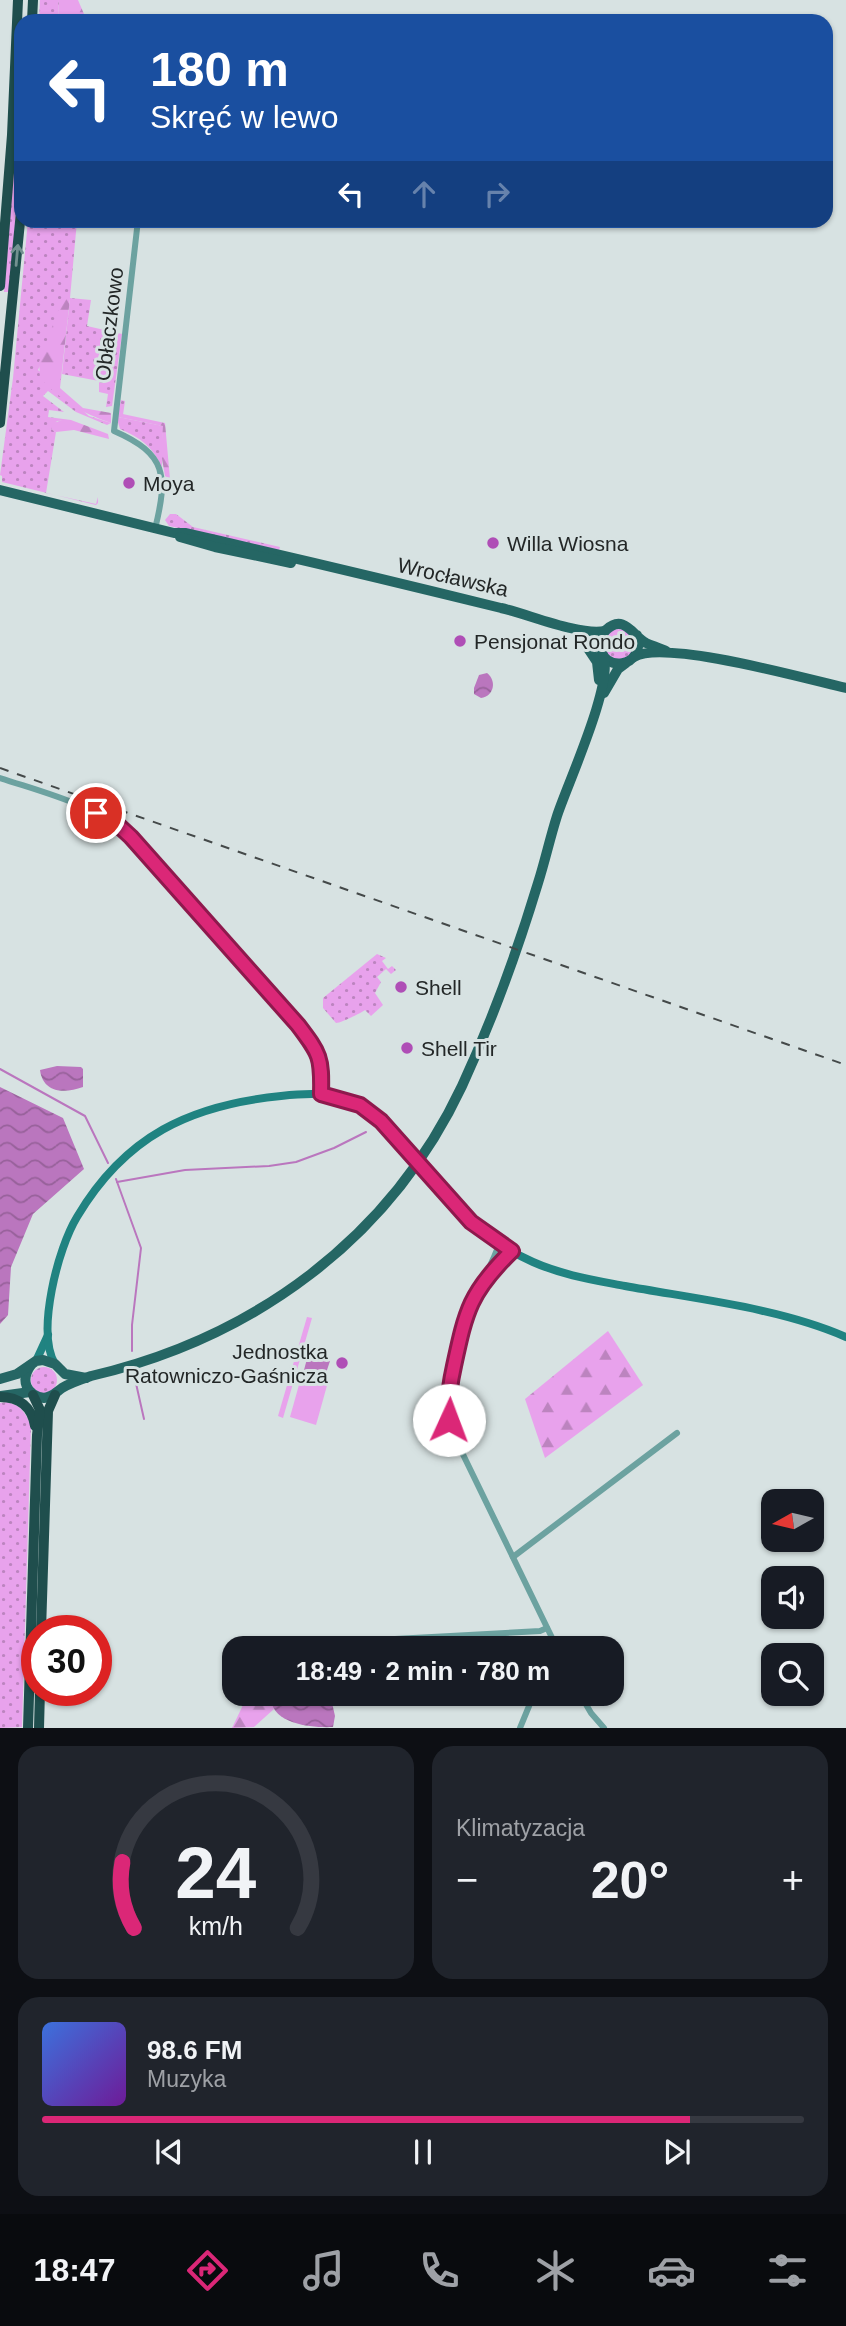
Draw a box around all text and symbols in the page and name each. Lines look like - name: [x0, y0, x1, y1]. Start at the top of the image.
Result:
- icon: left: [35, 42, 126, 133]
- text: 180 m: [150, 42, 289, 96]
- text: Skręć w lewo: [150, 99, 339, 135]
- icon: left: [332, 175, 370, 213]
- icon: ahead: [405, 175, 443, 213]
- icon: right: [478, 175, 516, 213]
- one-way arrow: [11, 244, 24, 266]
- street label: Obłaczkowo: [91, 266, 127, 382]
- place label: Moya: [143, 472, 195, 495]
- marker: Moya: [121, 475, 137, 491]
- place label: Willa Wiosna: [507, 532, 629, 555]
- marker: Willa Wiosna: [485, 535, 501, 551]
- street label: Wrocławska: [395, 553, 511, 601]
- place label: Pensjonat Rondo: [474, 630, 635, 653]
- marker: Pensjonat Rondo: [452, 633, 468, 649]
- pin: [66, 783, 126, 843]
- icon: arrive: [77, 794, 115, 832]
- place label: Shell: [415, 976, 462, 999]
- marker: Shell: [393, 979, 409, 995]
- place label: Shell Tir: [421, 1037, 497, 1060]
- marker: Shell Tir: [399, 1040, 415, 1056]
- place label: Jednostka Ratowniczo-Gaśnicza: [125, 1340, 328, 1387]
- marker: Jednostka Ratowniczo-Gaśnicza: [334, 1355, 350, 1371]
- position arrow: [412, 1383, 486, 1457]
- north arrow: [761, 1489, 824, 1552]
- map controls: [761, 1489, 824, 1706]
- button: sound: [761, 1566, 824, 1629]
- speed limit sign: 30: [21, 1615, 112, 1706]
- button: search: [761, 1643, 824, 1706]
- text: 18:49 · 2 min · 780 m: [296, 1656, 550, 1686]
- text: Klimatyzacja: [456, 1815, 585, 1841]
- text: 24: [176, 1833, 257, 1914]
- text: 20°: [591, 1851, 669, 1909]
- text: −: [456, 1859, 478, 1901]
- text: +: [782, 1859, 804, 1901]
- text: km/h: [189, 1912, 243, 1940]
- text: 98.6 FM: [147, 2035, 242, 2065]
- text: Muzyka: [147, 2066, 226, 2092]
- icon: previous: [150, 2133, 188, 2171]
- icon: pause: [404, 2133, 442, 2171]
- icon: next: [658, 2133, 696, 2171]
- icon: directions: [183, 2246, 232, 2295]
- icon: music: [299, 2246, 348, 2295]
- icon: phone: [415, 2246, 464, 2295]
- icon: climate: [531, 2246, 580, 2295]
- icon: car: [647, 2246, 696, 2295]
- icon: filters: [763, 2246, 812, 2295]
- text: 18:47: [34, 2252, 115, 2288]

